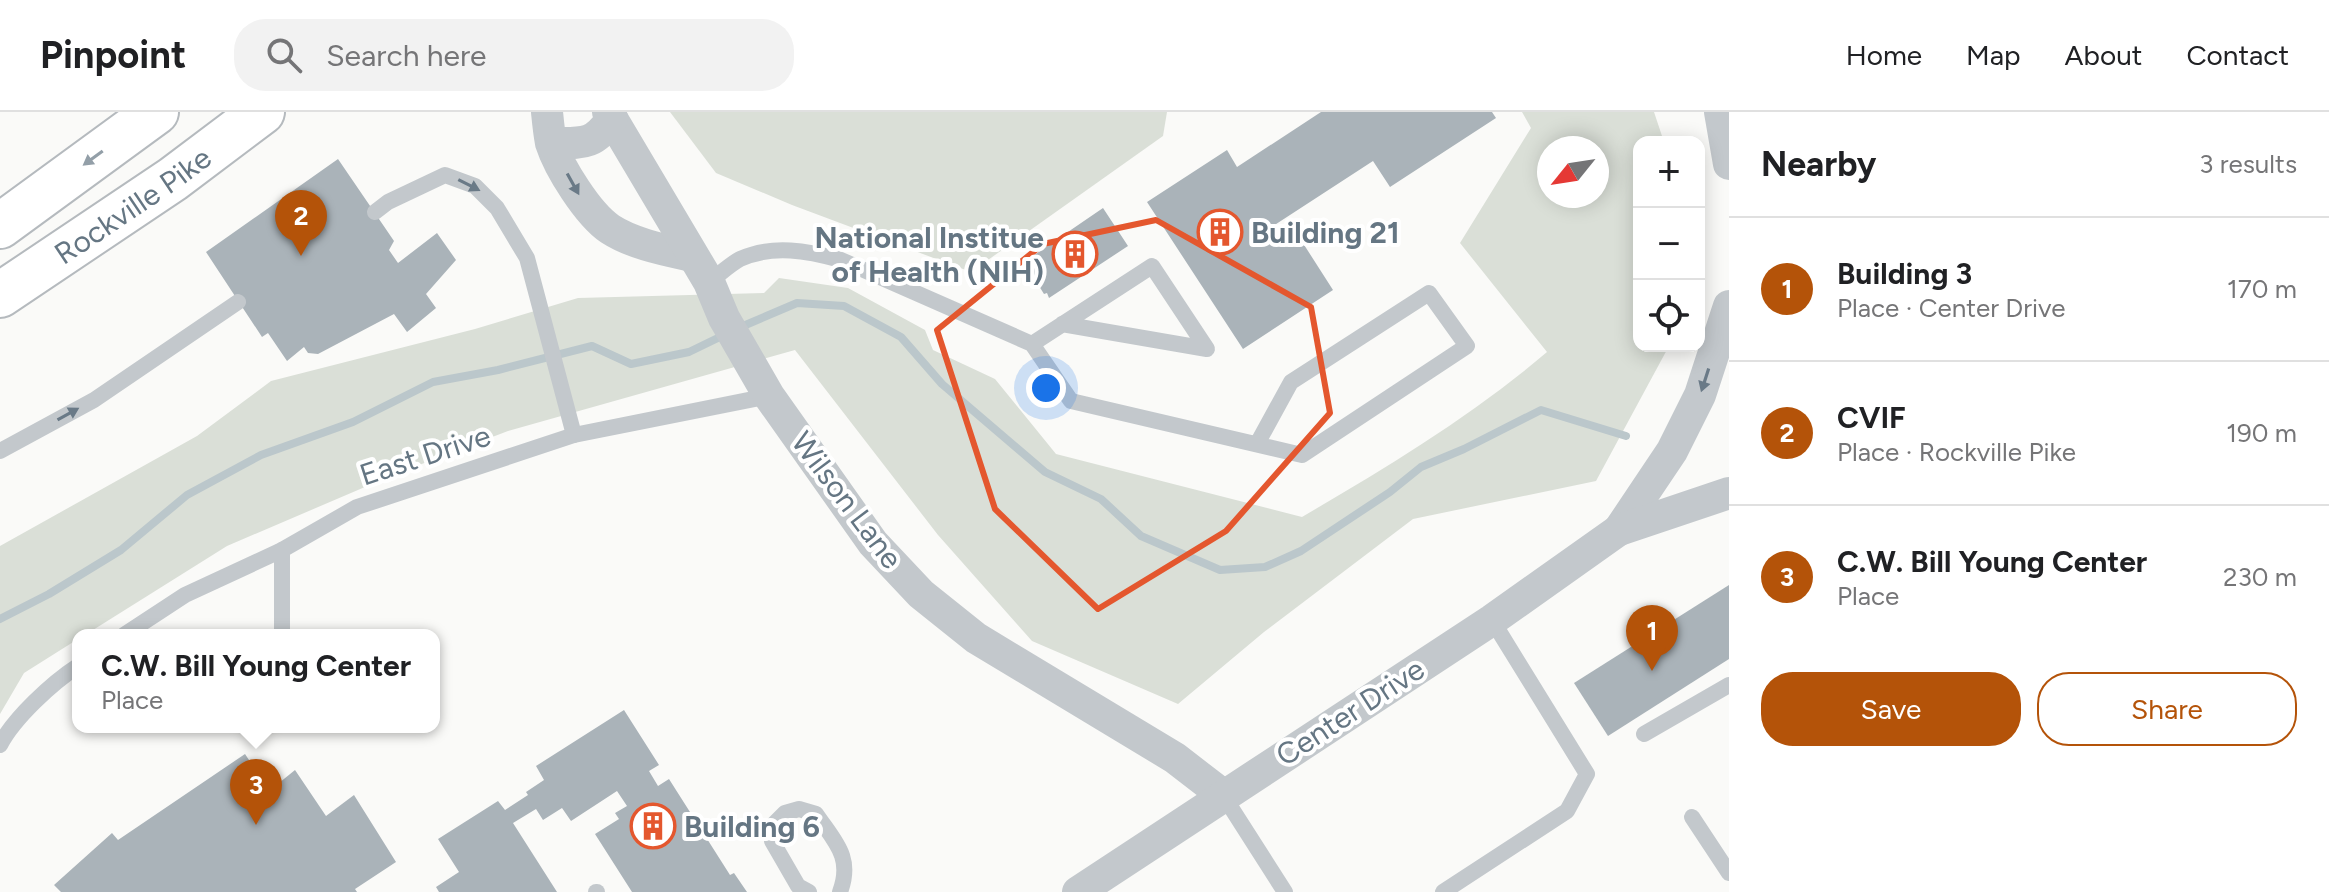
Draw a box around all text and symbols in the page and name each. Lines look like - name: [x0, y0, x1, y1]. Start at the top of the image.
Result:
- search box: [234, 19, 794, 91]
- text: Pinpoint: [40, 32, 186, 78]
- icon: search: [262, 33, 306, 77]
- text: Search here: [326, 37, 486, 74]
- text: Home: [1846, 38, 1922, 72]
- text: Map: [1966, 38, 2021, 72]
- text: About: [2065, 38, 2142, 72]
- text: Contact: [2186, 38, 2289, 72]
- north arrow: [1537, 136, 1609, 208]
- map controls: [1633, 136, 1705, 352]
- button: +: [1633, 136, 1705, 208]
- street label: Rockville Pike: [47, 139, 218, 272]
- text: Nearby: [1761, 144, 1876, 185]
- text: 3 results: [2199, 148, 2297, 180]
- one-way arrow: [83, 150, 104, 165]
- one-way arrow: [566, 173, 580, 196]
- one-way arrow: [457, 179, 480, 192]
- pin: 2: [275, 190, 327, 256]
- building icon: Building 21: [1196, 208, 1244, 256]
- button: −: [1633, 208, 1705, 280]
- place label: Building 21: [1251, 214, 1400, 251]
- place label: National Institue of Health (NIH): [815, 219, 1044, 290]
- building icon: National Institue of Health (NIH): [1051, 230, 1099, 278]
- text: Building 3: [1837, 255, 1972, 292]
- text: 1: [1782, 273, 1792, 305]
- text: 170 m: [2227, 273, 2297, 305]
- button: locate: [1633, 280, 1705, 352]
- text: Place · Center Drive: [1837, 292, 2065, 324]
- your location: [1026, 368, 1066, 408]
- one-way arrow: [1698, 368, 1711, 392]
- text: CVIF: [1837, 399, 1906, 436]
- one-way arrow: [57, 407, 80, 421]
- street label: East Drive: [355, 417, 495, 493]
- text: 2: [1779, 417, 1795, 449]
- text: 190 m: [2226, 417, 2297, 449]
- street label: Wilson Lane: [784, 424, 910, 576]
- text: Place · Rockville Pike: [1837, 436, 2076, 468]
- text: C.W. Bill Young Center: [1837, 543, 2147, 580]
- text: 3: [1780, 561, 1794, 593]
- text: 230 m: [2223, 561, 2297, 593]
- text: Place: [1837, 580, 1899, 612]
- pin: 1: [1626, 605, 1678, 671]
- popup: [72, 629, 440, 733]
- text: C.W. Bill Young Center: [101, 647, 411, 684]
- street label: Center Drive: [1269, 650, 1431, 774]
- button: Save: [1761, 672, 2021, 746]
- button: Share: [2037, 672, 2297, 746]
- text: Place: [101, 684, 163, 716]
- pin: 3: [230, 759, 282, 825]
- building icon: Building 6: [629, 802, 677, 850]
- place label: Building 6: [684, 808, 820, 845]

